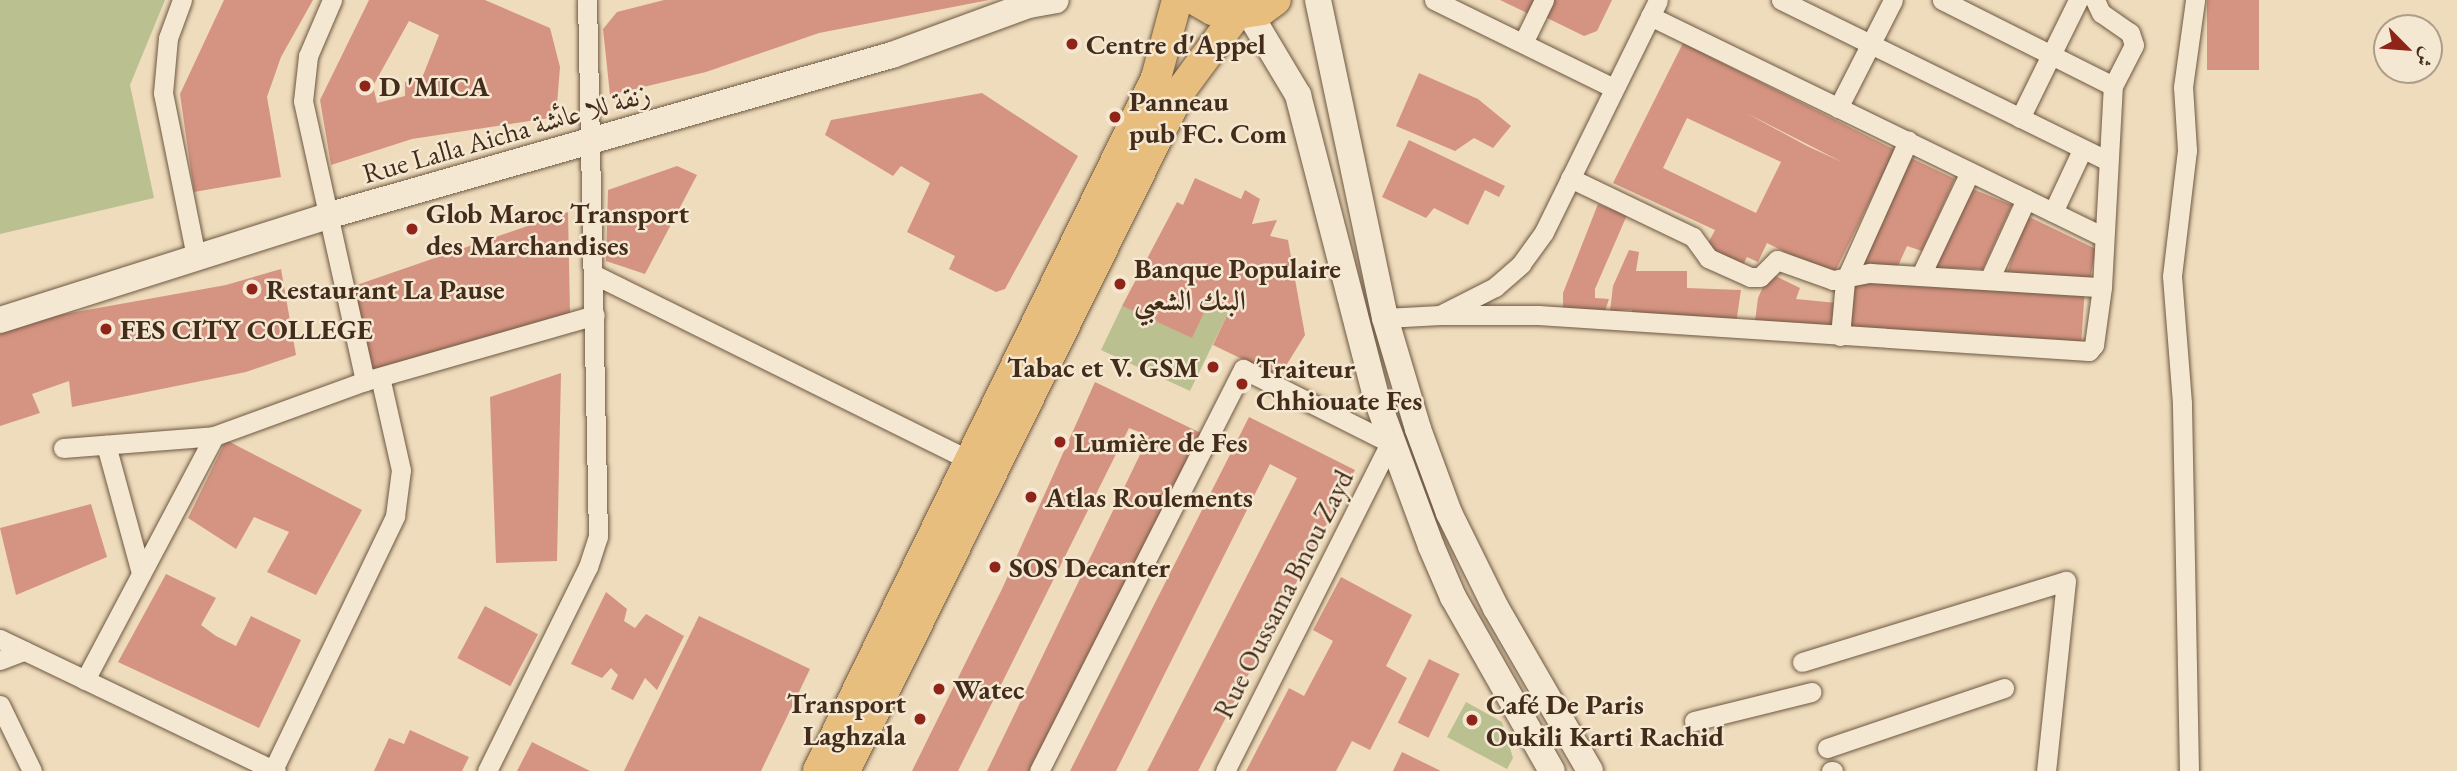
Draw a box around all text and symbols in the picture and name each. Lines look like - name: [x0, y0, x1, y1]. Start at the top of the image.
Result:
- north arrow: [2373, 14, 2443, 84]
- place label: Centre d'Appel: [1086, 27, 1266, 61]
- marker: Centre d'Appel: [1064, 36, 1080, 52]
- text: ش: [2410, 43, 2441, 71]
- place label: D 'MICA: [379, 69, 489, 103]
- street label: Rue Lalla Aicha زنقة للا عائشة: [358, 76, 654, 190]
- marker: D 'MICA: [357, 78, 373, 94]
- place label: Panneau pub FC. Com: [1129, 84, 1287, 150]
- marker: Panneau pub FC. Com: [1107, 109, 1123, 125]
- place label: Glob Maroc Transport des Marchandises: [426, 196, 689, 262]
- marker: Glob Maroc Transport des Marchandises: [404, 221, 420, 237]
- place label: Banque Populaire البنك الشعبي: [1134, 251, 1341, 317]
- place label: Restaurant La Pause: [266, 272, 505, 306]
- marker: Banque Populaire البنك الشعبي: [1112, 276, 1128, 292]
- marker: Restaurant La Pause: [244, 281, 260, 297]
- place label: FES CITY COLLEGE: [120, 312, 373, 346]
- marker: FES CITY COLLEGE: [98, 321, 114, 337]
- place label: Tabac et V. GSM: [1007, 350, 1199, 384]
- place label: Traiteur Chhiouate Fes: [1256, 351, 1422, 417]
- marker: Tabac et V. GSM: [1205, 359, 1221, 375]
- marker: Traiteur Chhiouate Fes: [1234, 376, 1250, 392]
- place label: Lumière de Fes: [1074, 425, 1247, 459]
- marker: Lumière de Fes: [1052, 434, 1068, 450]
- street label: Rue Oussama Bnou Zayd: [1206, 464, 1360, 724]
- place label: Atlas Roulements: [1045, 480, 1253, 514]
- marker: Atlas Roulements: [1023, 489, 1039, 505]
- place label: SOS Decanter: [1009, 550, 1170, 584]
- marker: SOS Decanter: [987, 559, 1003, 575]
- place label: Watec: [953, 672, 1024, 706]
- marker: Watec: [931, 681, 947, 697]
- place label: Transport Laghzala: [787, 686, 906, 752]
- place label: Café De Paris Oukili Karti Rachid: [1486, 687, 1724, 753]
- marker: Transport Laghzala: [912, 711, 928, 727]
- marker: Café De Paris Oukili Karti Rachid: [1464, 712, 1480, 728]

